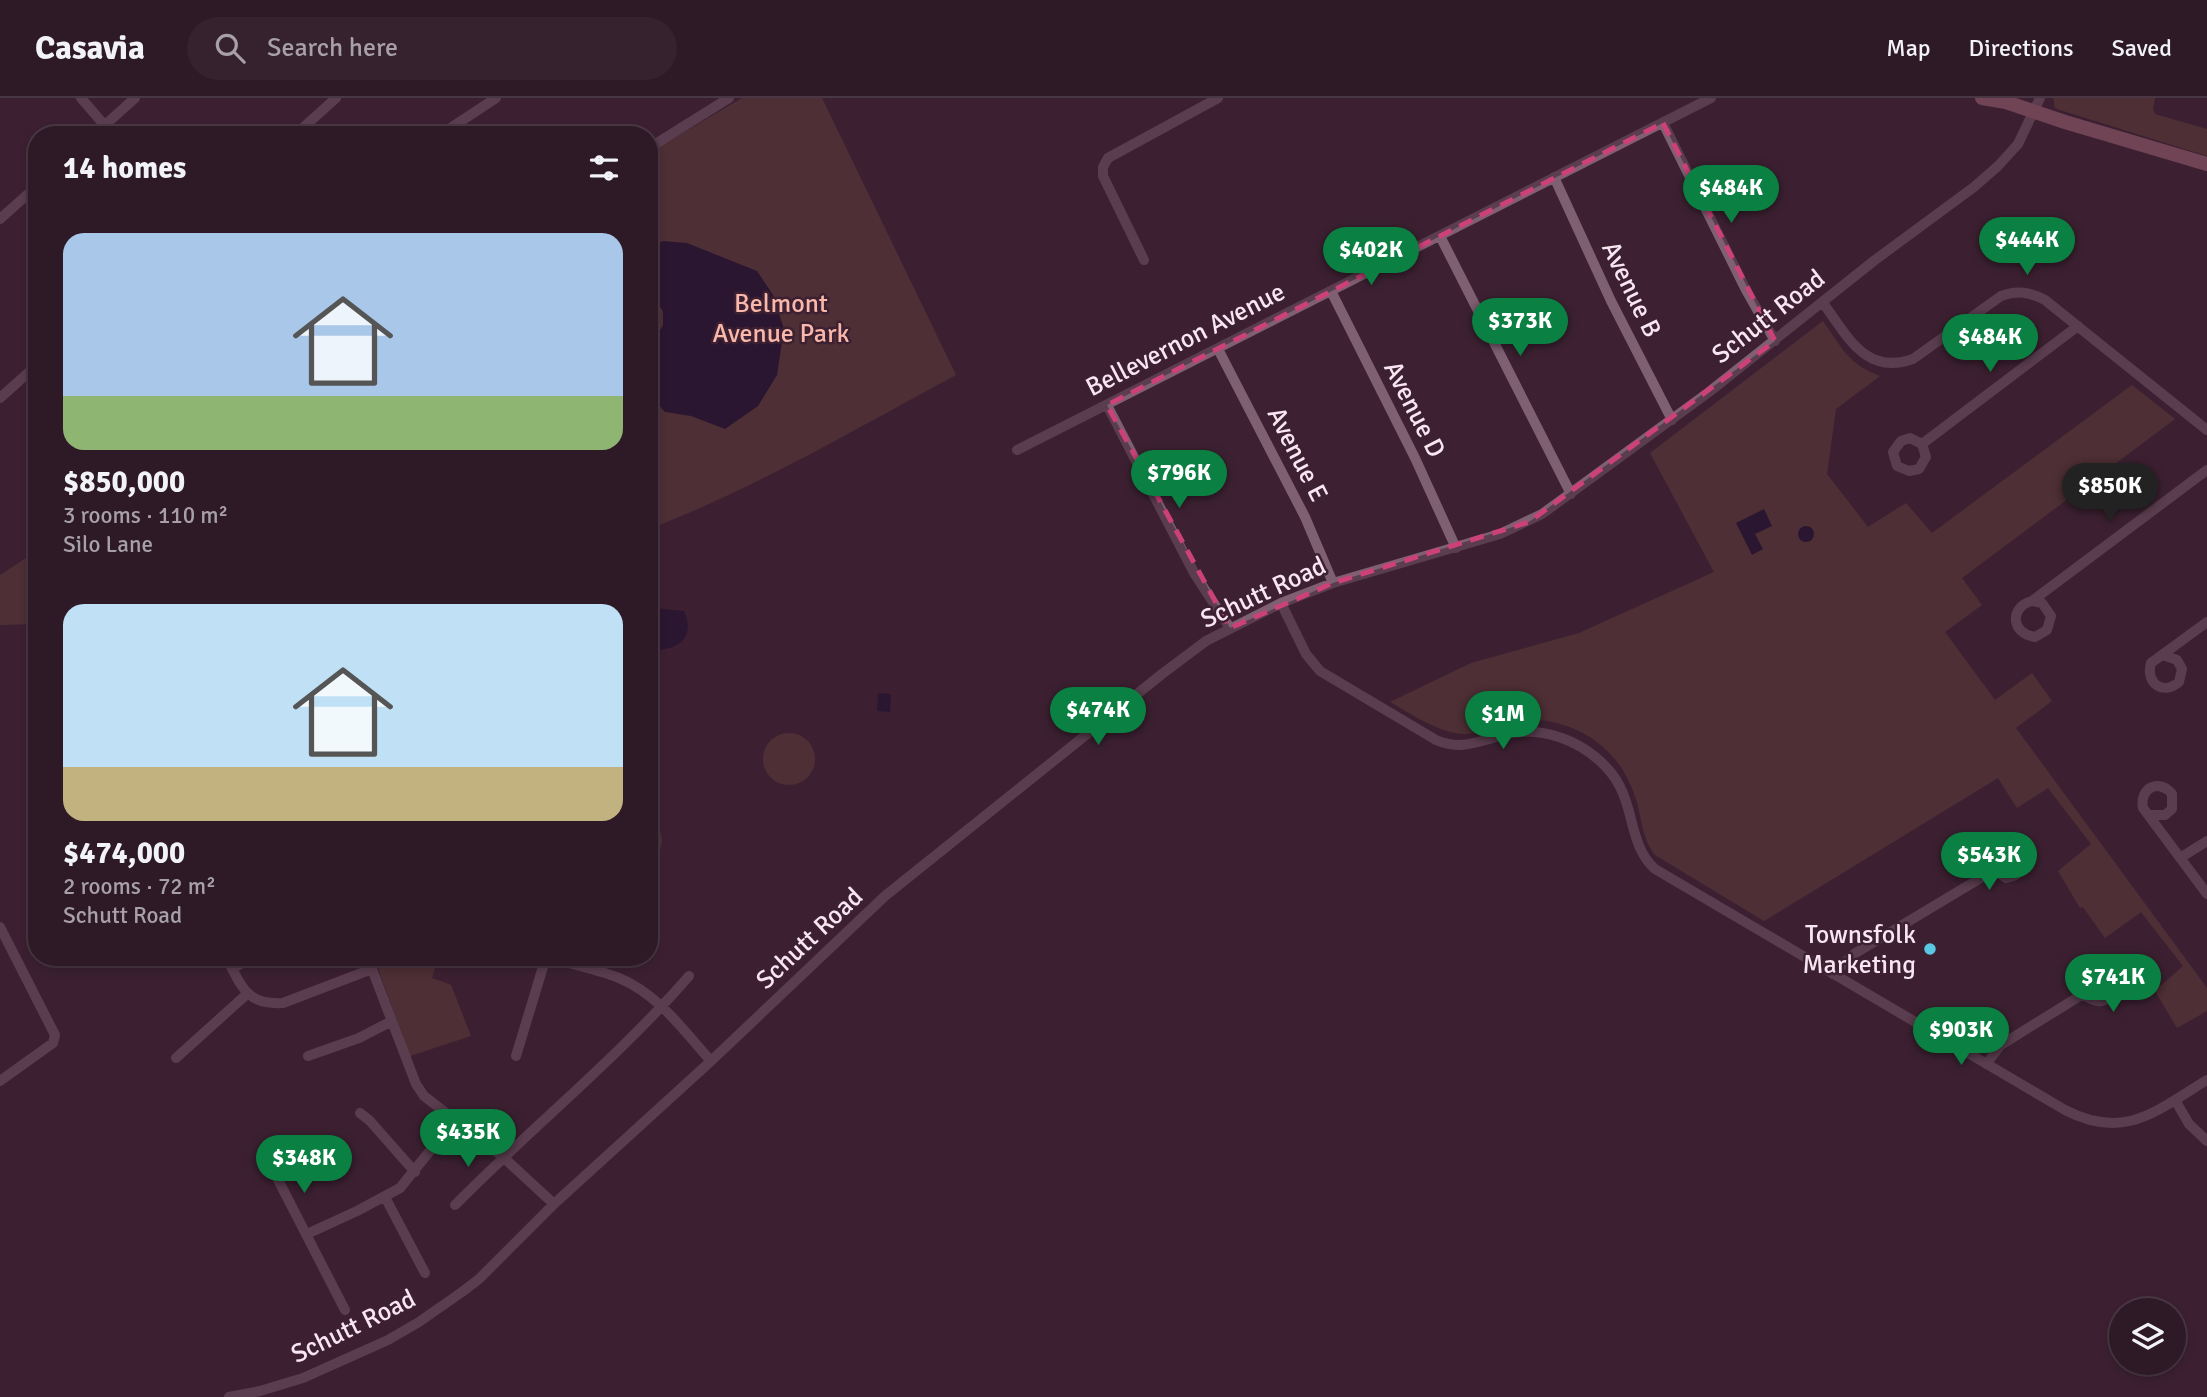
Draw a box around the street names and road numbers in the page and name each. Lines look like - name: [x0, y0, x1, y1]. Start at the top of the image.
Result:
- street label: Avenue B: [1594, 236, 1668, 343]
- street label: Schutt Road: [1706, 263, 1832, 371]
- street label: Bellevernon Avenue: [1081, 276, 1290, 404]
- street label: Avenue D: [1376, 356, 1452, 463]
- street label: Avenue E: [1260, 402, 1334, 507]
- street label: Schutt Road: [1196, 550, 1331, 636]
- street label: Schutt Road: [750, 881, 870, 996]
- street label: Schutt Road: [286, 1283, 421, 1371]

